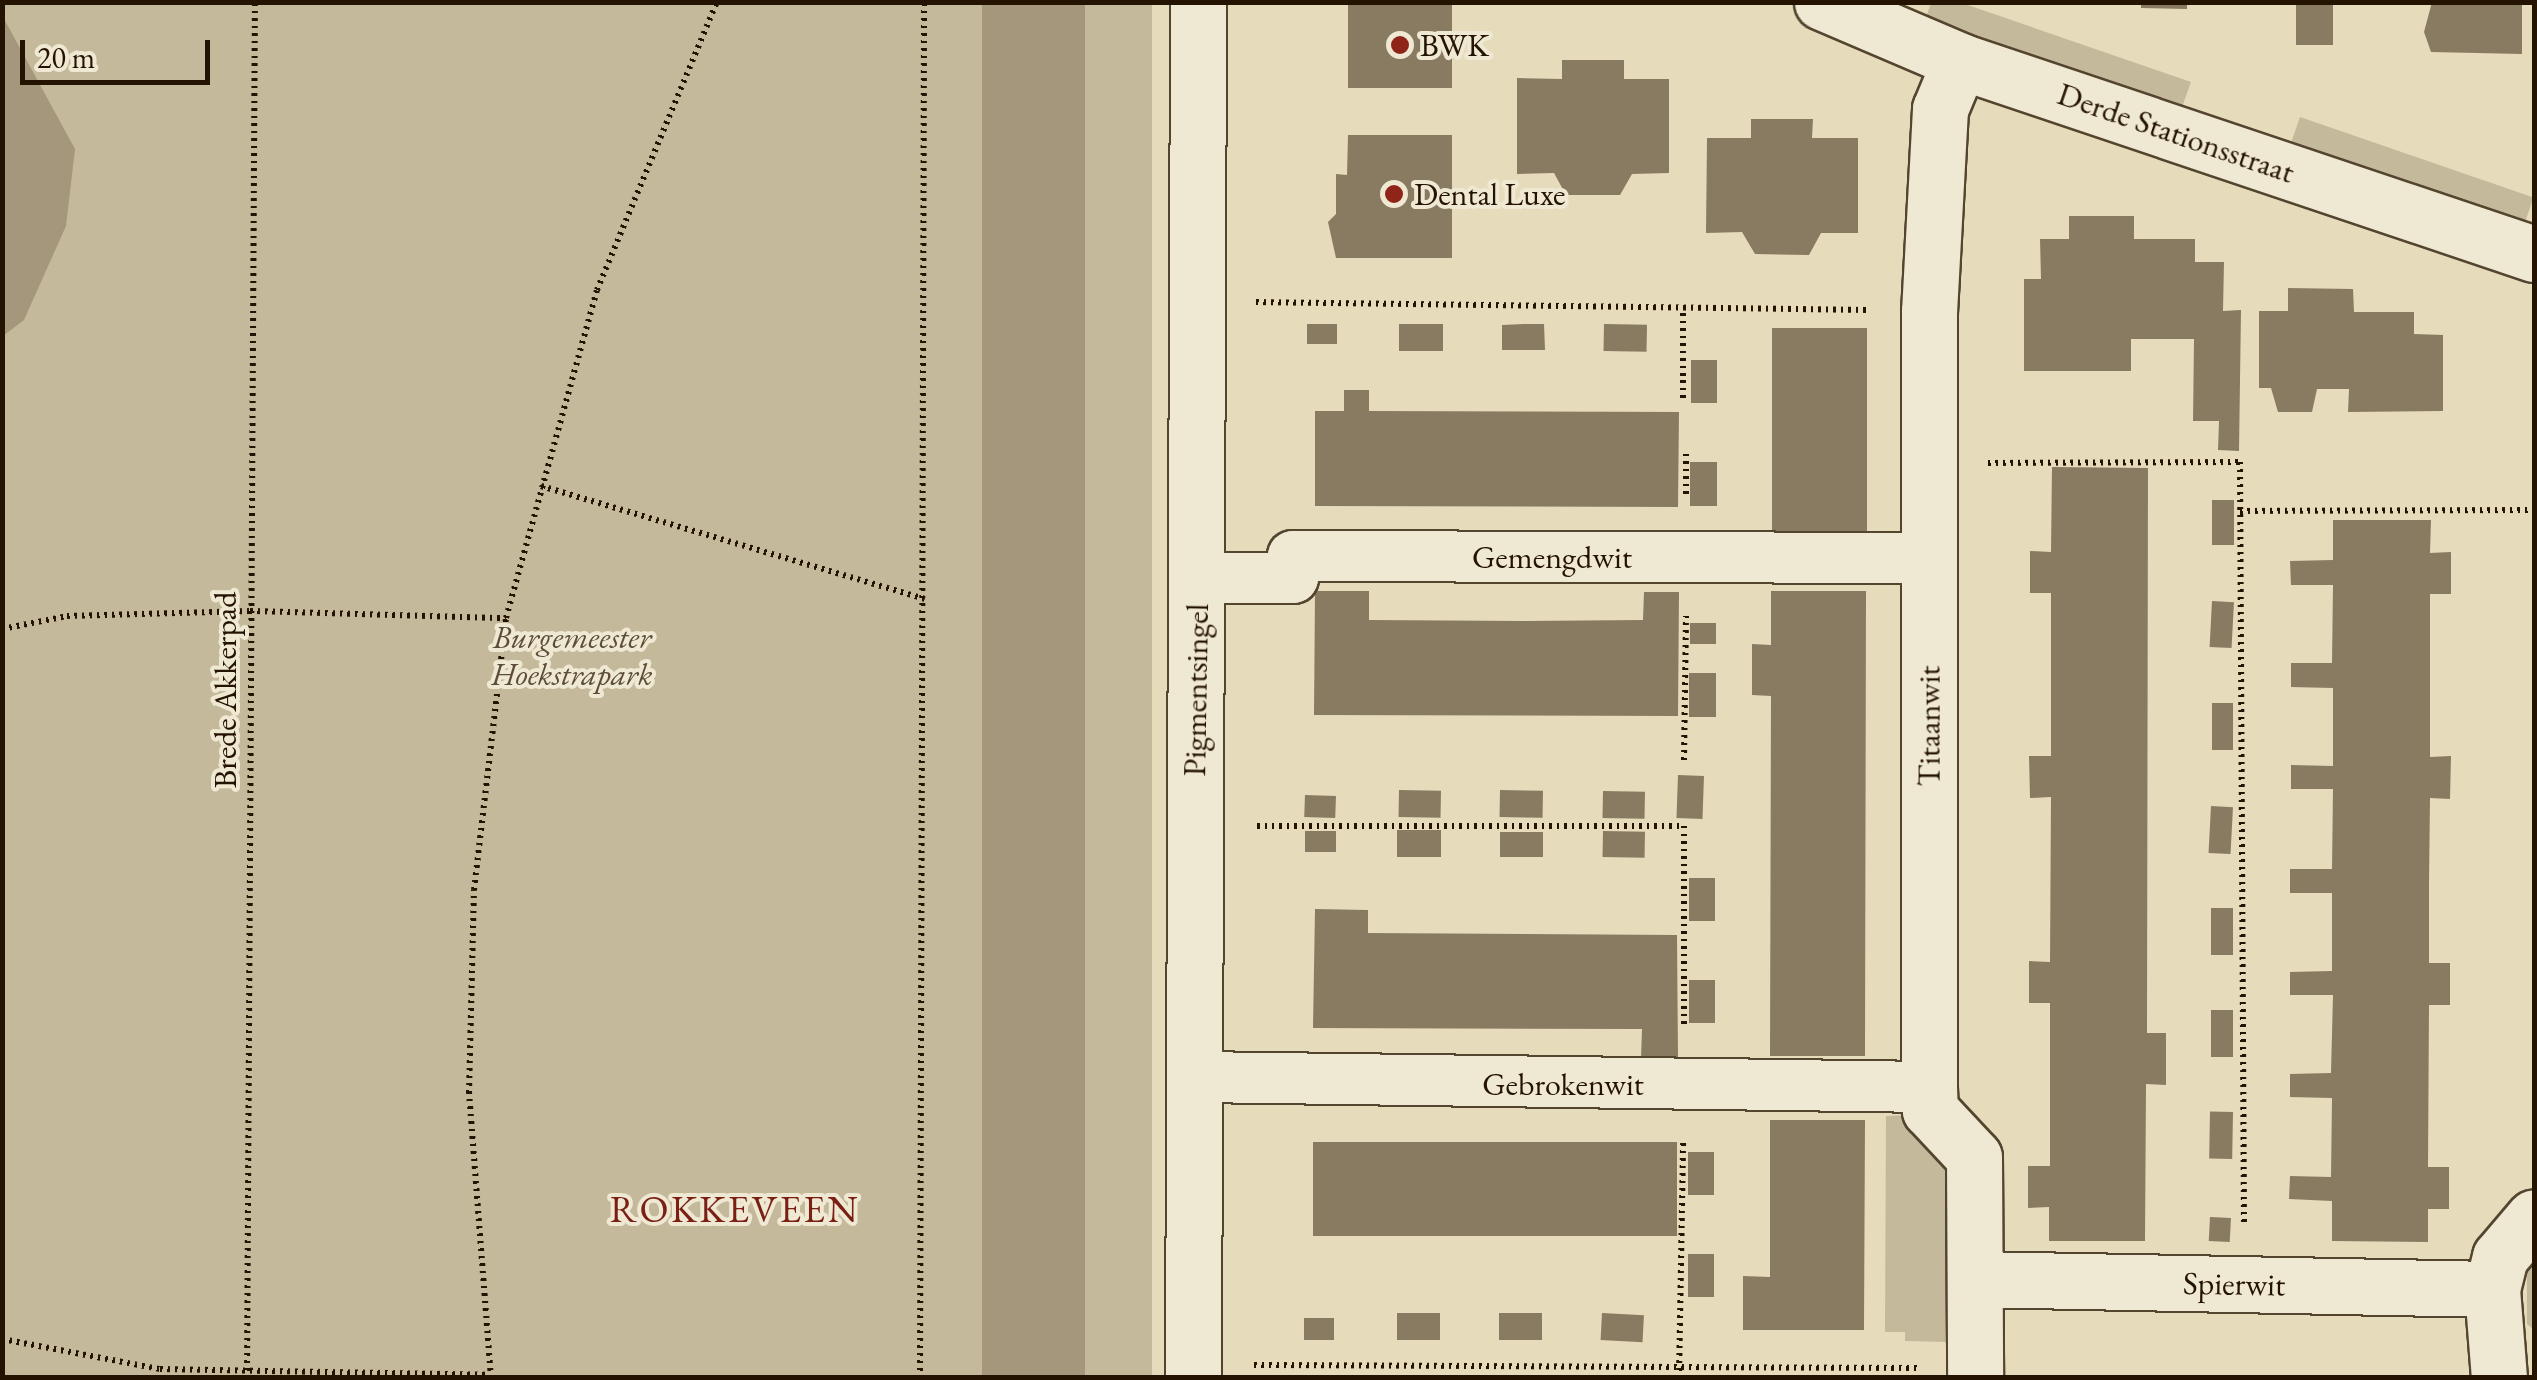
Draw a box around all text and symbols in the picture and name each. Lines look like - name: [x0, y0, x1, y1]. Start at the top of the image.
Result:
- scale bar: [25, 20, 215, 82]
- place label: BWK: [1420, 26, 1489, 64]
- marker: BWK: [1389, 34, 1411, 56]
- text: 20 m: [37, 38, 95, 77]
- street label: Derde Stationsstraat: [2053, 75, 2299, 191]
- place label: Dental Luxe: [1414, 175, 1565, 213]
- marker: Dental Luxe: [1383, 183, 1405, 205]
- street label: Gemengdwit: [1472, 538, 1632, 576]
- street label: Brede Akkerpad: [206, 592, 244, 788]
- street label: Pigmentsingel: [1175, 603, 1217, 777]
- park label: Burgemeester Hoekstrapark: [491, 619, 653, 694]
- street label: Titaanwit: [1910, 666, 1948, 786]
- street label: Gebrokenwit: [1482, 1065, 1644, 1103]
- district label: ROKKEVEEN: [610, 1186, 860, 1232]
- street label: Spierwit: [2183, 1264, 2285, 1304]

